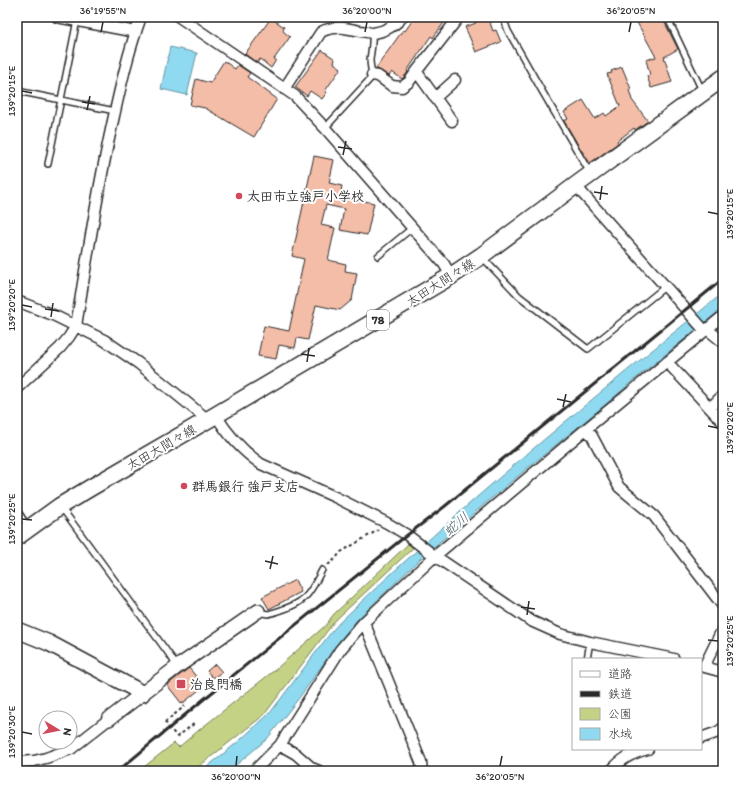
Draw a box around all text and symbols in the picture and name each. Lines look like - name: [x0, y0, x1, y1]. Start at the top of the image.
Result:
- text: 36°19'55"N: [80, 4, 126, 17]
- text: 36°20'00"N: [342, 4, 392, 17]
- text: 36°20'05"N: [607, 4, 656, 17]
- text: 139°20'15"E: [5, 65, 18, 116]
- text: 139°20'15"E: [723, 188, 736, 239]
- place label: 太田市立強戸小学校: [247, 189, 364, 204]
- marker: 太田市立強戸小学校: [234, 191, 244, 201]
- street label: 太田大間々線: [403, 255, 478, 309]
- text: 139°20'20"E: [5, 278, 18, 331]
- road number: 78: [367, 310, 389, 330]
- text: 139°20'20"E: [723, 401, 736, 454]
- street label: 太田大間々線: [124, 421, 200, 473]
- place label: 群馬銀行 強戸支店: [192, 479, 299, 494]
- marker: 群馬銀行 強戸支店: [179, 481, 189, 491]
- text: 139°20'25"E: [5, 493, 18, 545]
- water label: 蛇川: [440, 509, 473, 540]
- text: 139°20'25"E: [723, 615, 736, 667]
- legend: [572, 658, 702, 750]
- text: 道路: [608, 667, 632, 681]
- place label: 治良門橋: [190, 677, 242, 692]
- marker: 治良門橋: [175, 678, 187, 690]
- text: 鉄道: [608, 687, 632, 701]
- text: 139°20'30"E: [5, 705, 18, 758]
- text: 公園: [608, 707, 632, 721]
- north arrow: [38, 710, 78, 750]
- text: N: [60, 727, 74, 736]
- text: 水域: [608, 727, 632, 741]
- text: 36°20'00"N: [211, 770, 261, 783]
- text: 36°20'05"N: [476, 770, 525, 783]

